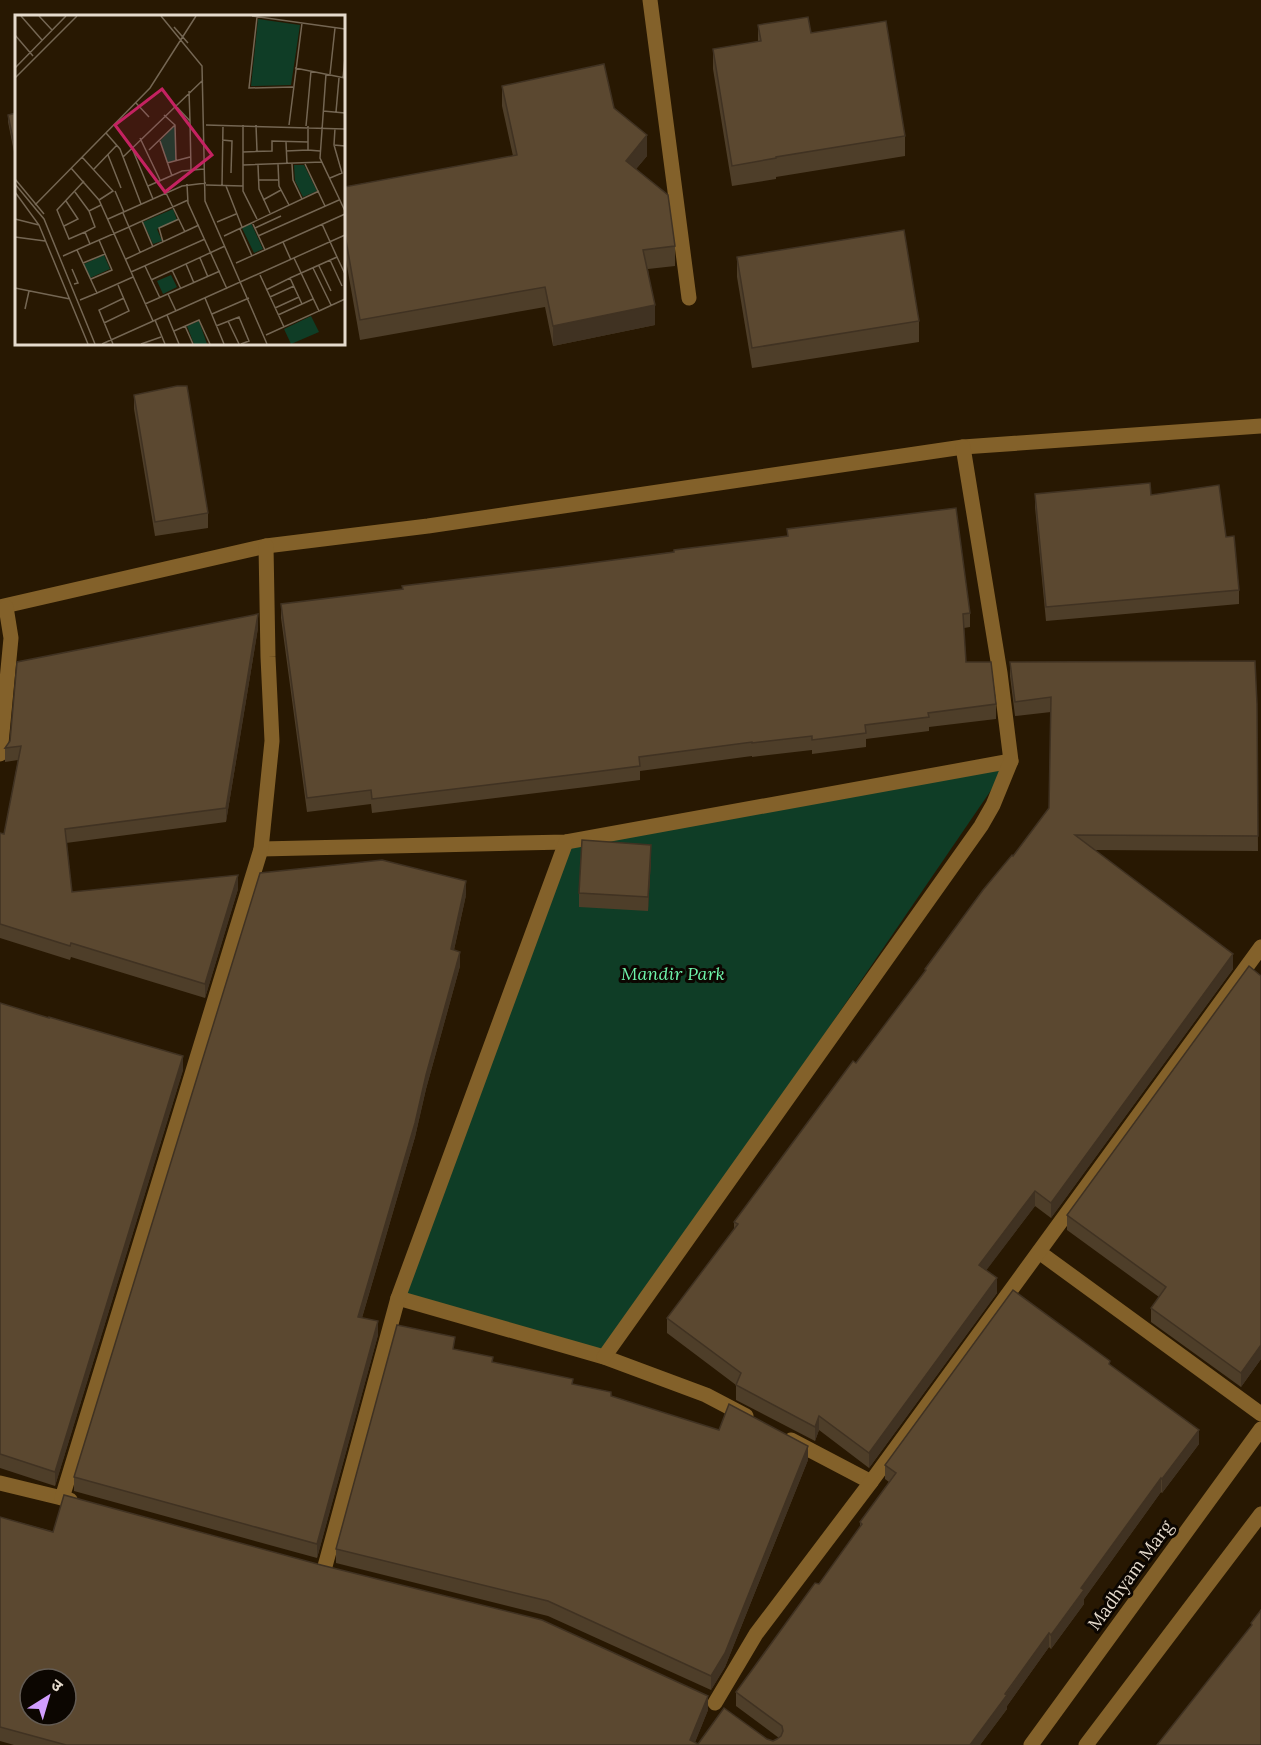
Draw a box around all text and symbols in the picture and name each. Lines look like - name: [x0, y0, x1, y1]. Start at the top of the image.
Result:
- inset map: [15, 15, 345, 345]
- park label: Mandir Park: [621, 962, 725, 985]
- street label: Madhyam Marg: [1082, 1515, 1178, 1634]
- north arrow: [18, 1667, 78, 1727]
- text: उ: [47, 1674, 67, 1696]

